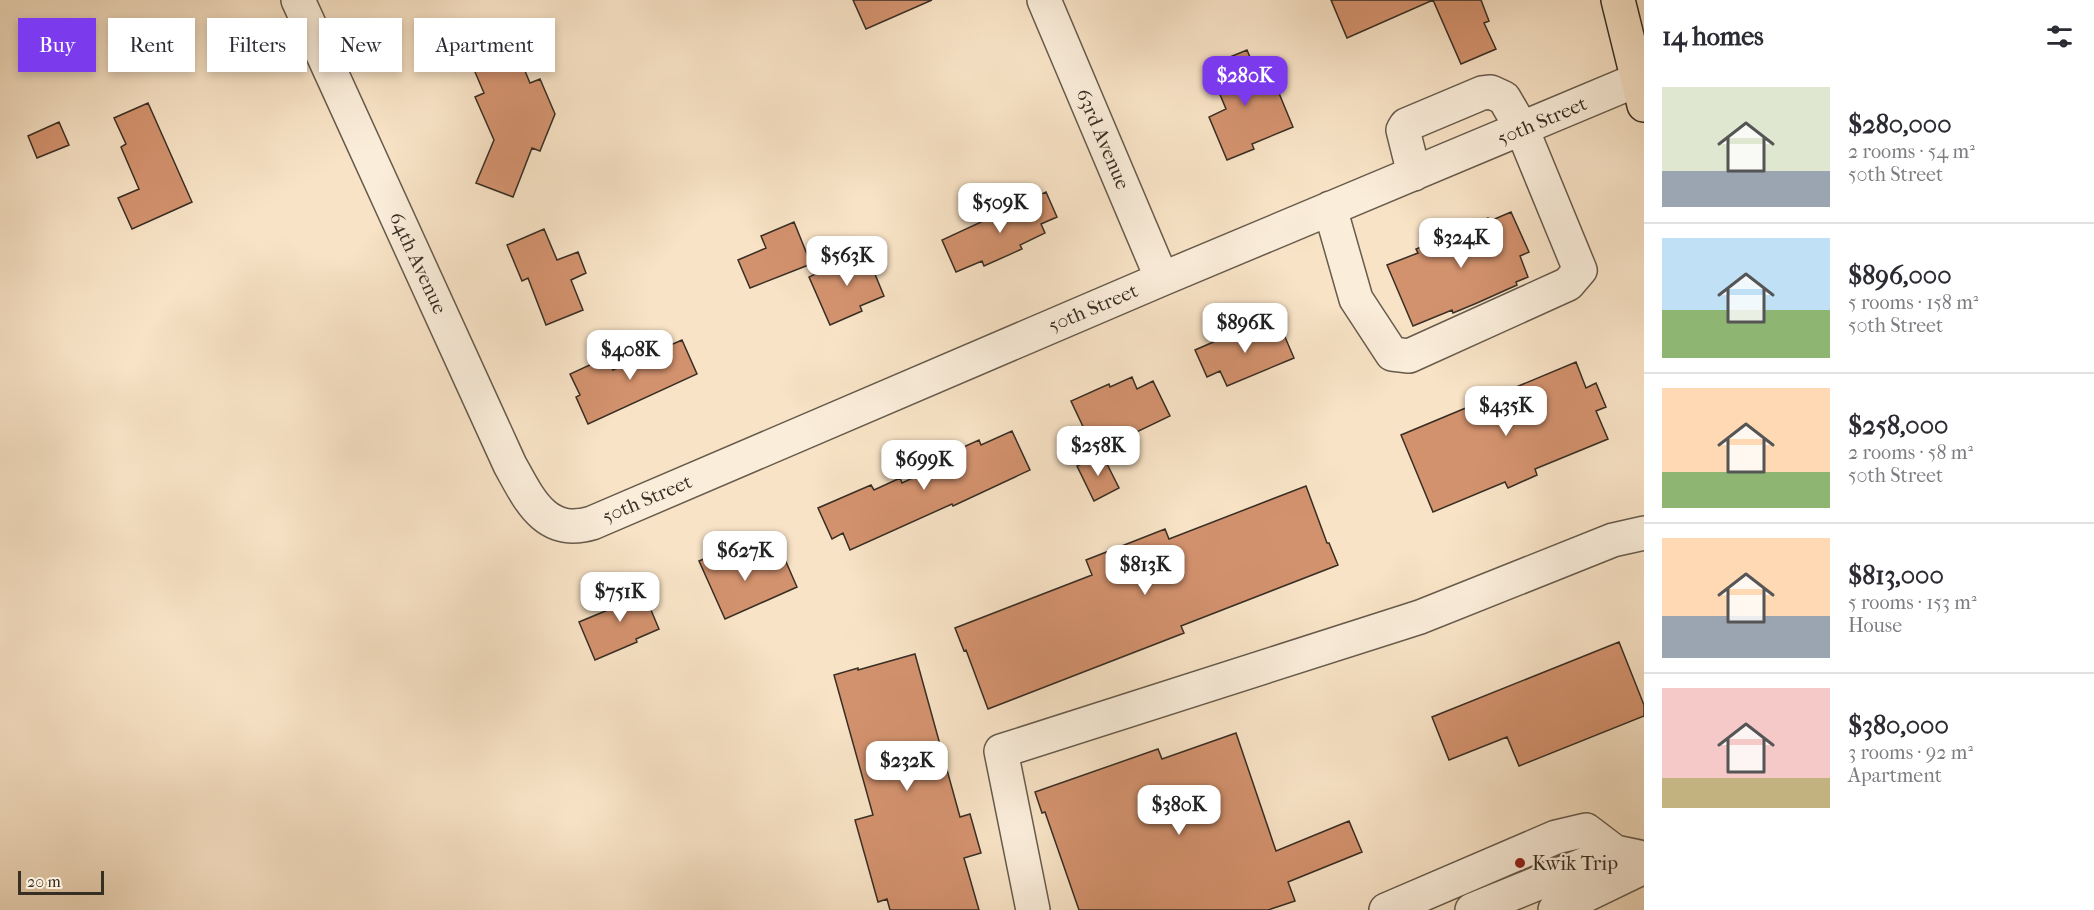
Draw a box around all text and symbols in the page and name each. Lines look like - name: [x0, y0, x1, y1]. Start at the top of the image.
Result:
- chip: Buy: [18, 18, 96, 72]
- chip: Rent: [108, 18, 195, 72]
- chip: Filters: [207, 18, 307, 72]
- chip: New: [319, 18, 402, 72]
- chip: Apartment: [414, 18, 555, 72]
- icon: filters: [2043, 20, 2076, 53]
- text: 14 homes: [1662, 21, 1764, 52]
- pin: $280K: [1203, 56, 1287, 107]
- text: $280K: [1217, 64, 1273, 87]
- street label: 63rd Avenue: [1072, 85, 1135, 193]
- street label: 50th Street: [1494, 92, 1590, 150]
- text: $280,000: [1848, 109, 1952, 140]
- icon: home: [1710, 111, 1782, 183]
- text: 2 rooms · 54 m²: [1848, 140, 1975, 163]
- text: 50th Street: [1848, 163, 1943, 186]
- pin: $509K: [958, 183, 1042, 234]
- text: $509K: [972, 191, 1028, 214]
- street label: 64th Avenue: [384, 208, 452, 318]
- pin: $324K: [1419, 218, 1503, 269]
- text: $324K: [1433, 226, 1489, 249]
- pin: $563K: [805, 236, 889, 287]
- text: $563K: [820, 244, 874, 267]
- text: $896,000: [1848, 260, 1952, 291]
- icon: home: [1710, 262, 1782, 334]
- street label: 50th Street: [1045, 279, 1141, 337]
- text: 5 rooms · 158 m²: [1848, 291, 1978, 314]
- pin: $896K: [1203, 303, 1287, 354]
- text: $896K: [1217, 311, 1273, 334]
- text: 50th Street: [1848, 314, 1943, 337]
- pin: $408K: [588, 330, 672, 381]
- text: $408K: [601, 338, 659, 361]
- pin: $435K: [1464, 386, 1548, 437]
- text: $435K: [1479, 394, 1533, 417]
- text: $258,000: [1848, 410, 1948, 441]
- icon: home: [1710, 412, 1782, 484]
- pin: $258K: [1056, 426, 1140, 477]
- text: $258K: [1071, 434, 1125, 457]
- pin: $699K: [882, 440, 966, 491]
- text: 2 rooms · 58 m²: [1848, 441, 1973, 464]
- text: $699K: [895, 448, 953, 471]
- text: 50th Street: [1848, 464, 1943, 487]
- street label: 50th Street: [599, 470, 695, 528]
- pin: $627K: [703, 531, 787, 582]
- text: $627K: [717, 539, 773, 562]
- pin: $813K: [1103, 545, 1187, 596]
- text: $813K: [1120, 553, 1170, 576]
- text: $813,000: [1848, 560, 1944, 591]
- icon: home: [1710, 562, 1782, 634]
- pin: $751K: [578, 572, 662, 623]
- text: $751K: [595, 580, 645, 603]
- text: 5 rooms · 153 m²: [1848, 591, 1977, 614]
- text: House: [1848, 614, 1902, 637]
- text: $380,000: [1848, 710, 1949, 741]
- icon: home: [1710, 712, 1782, 784]
- pin: $232K: [865, 741, 949, 792]
- text: 3 rooms · 92 m²: [1848, 741, 1973, 764]
- text: $232K: [880, 749, 934, 772]
- text: Apartment: [1848, 764, 1942, 787]
- pin: $380K: [1137, 785, 1221, 836]
- text: $380K: [1152, 793, 1206, 816]
- place label: Kwik Trip: [1532, 852, 1618, 875]
- marker: Kwik Trip: [1513, 856, 1527, 870]
- scale bar: [18, 868, 104, 896]
- text: 20 m: [27, 872, 61, 891]

